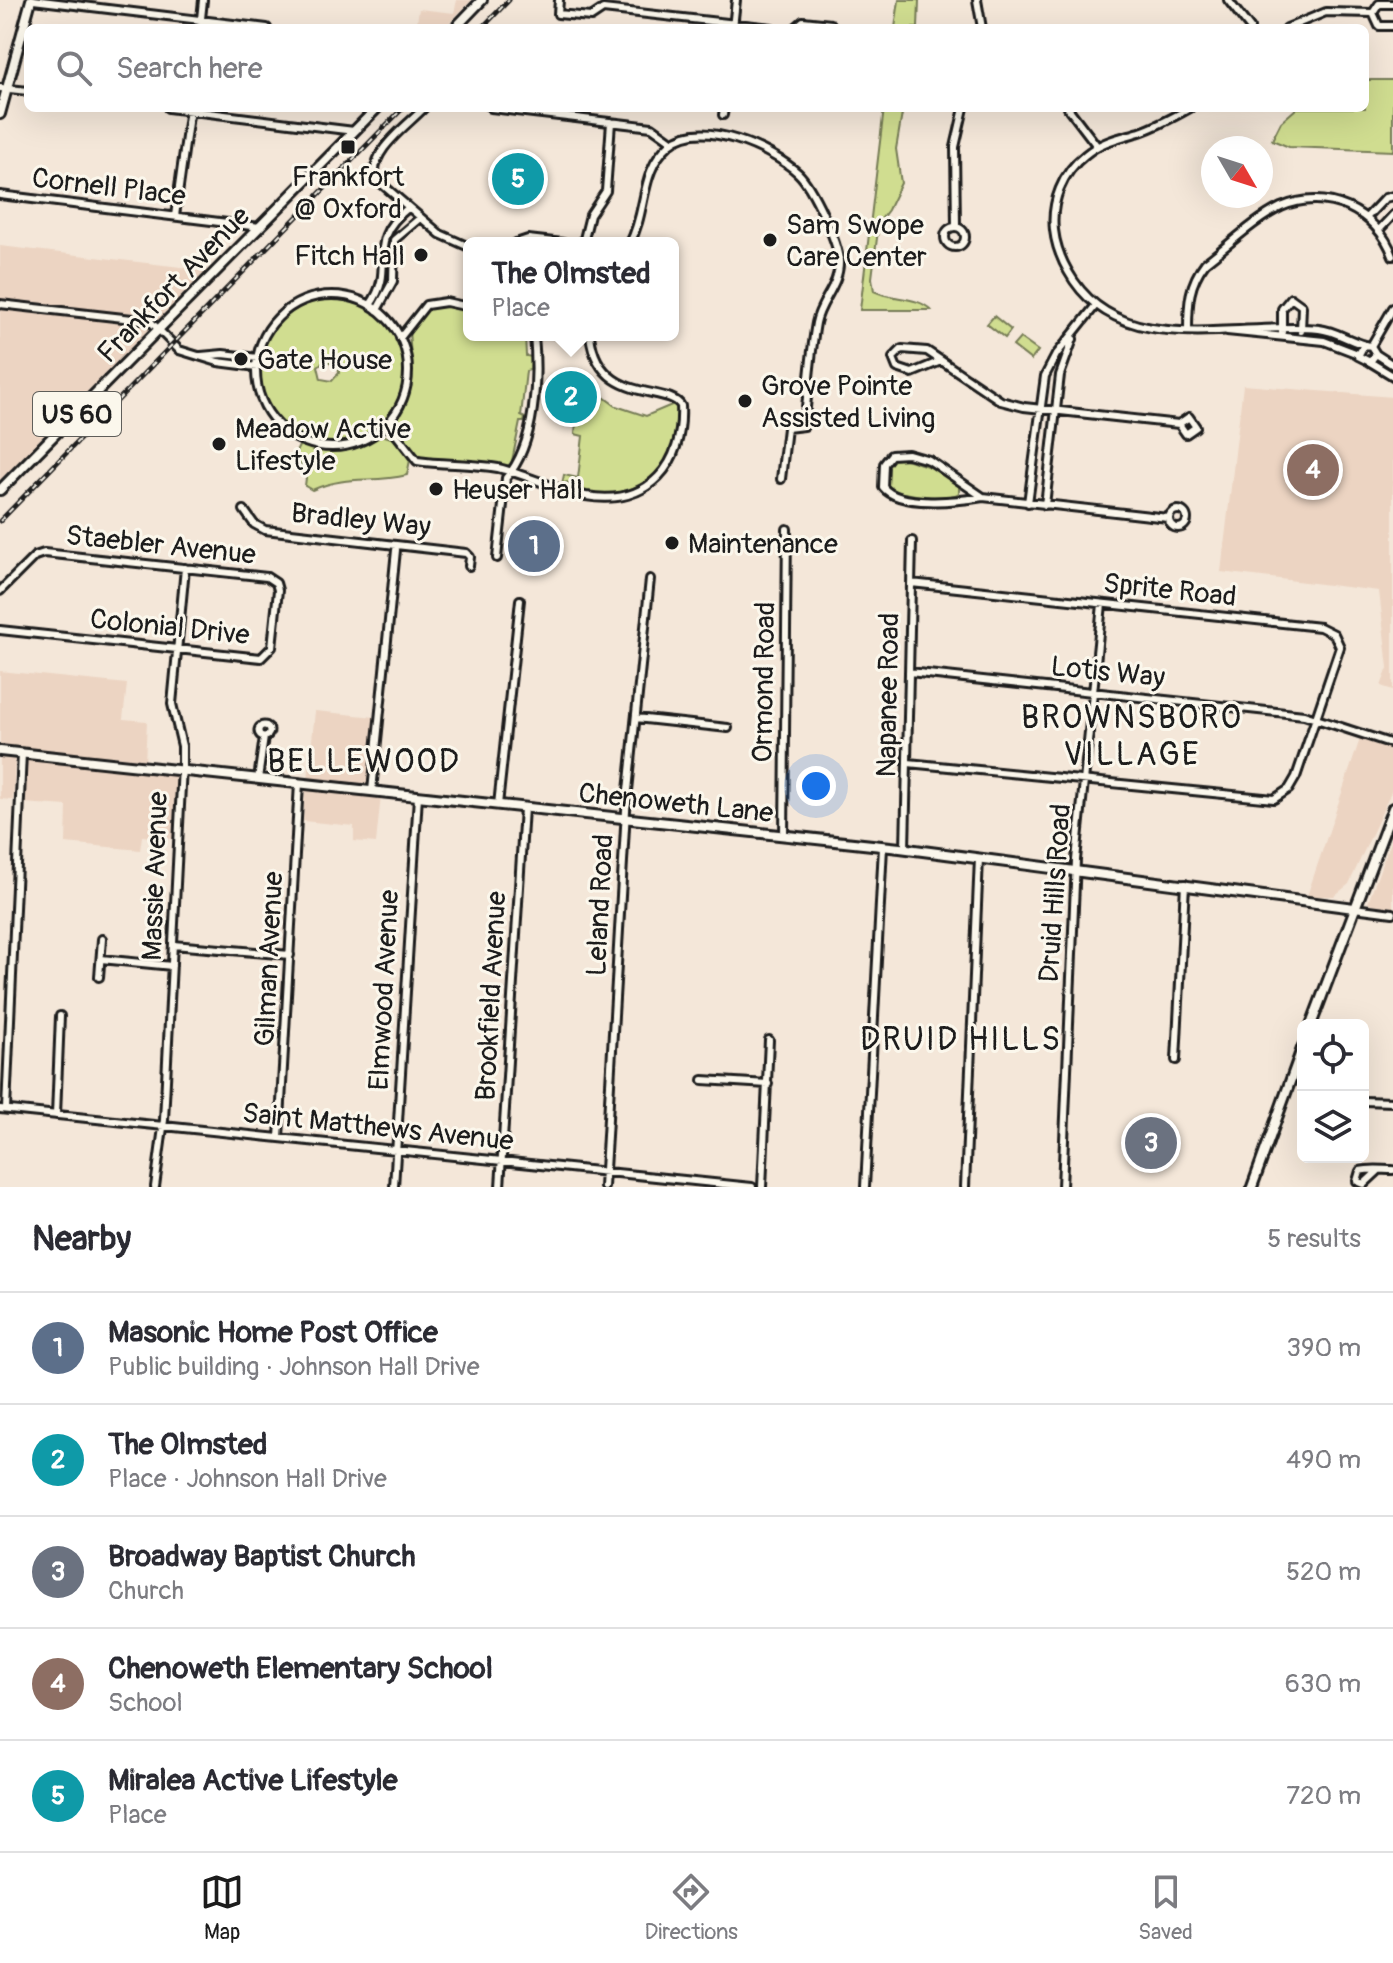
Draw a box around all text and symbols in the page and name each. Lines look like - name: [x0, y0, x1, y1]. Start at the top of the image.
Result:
- search box: [24, 24, 1369, 112]
- icon: search: [52, 46, 96, 90]
- text: Search here: [116, 50, 263, 87]
- north arrow: [1201, 136, 1273, 208]
- marker: Frankfort @ Oxford: [339, 138, 357, 156]
- pin: 5: [492, 149, 544, 209]
- place label: Frankfort @ Oxford: [292, 160, 405, 227]
- street label: Cornell Place: [30, 161, 188, 214]
- street label: Frankfort Avenue: [90, 199, 258, 371]
- place label: Sam Swope Care Center: [786, 208, 927, 275]
- marker: Sam Swope Care Center: [761, 231, 779, 249]
- popup: [463, 237, 679, 341]
- place label: Fitch Hall: [294, 239, 405, 274]
- marker: Fitch Hall: [412, 246, 430, 264]
- text: The Olmsted: [491, 255, 651, 292]
- text: Place: [491, 292, 550, 324]
- place label: Gate House: [257, 343, 392, 378]
- marker: Gate House: [232, 350, 250, 368]
- pin: 2: [545, 367, 597, 427]
- place label: Grove Pointe Assisted Living: [761, 369, 935, 436]
- road number: US 60: [33, 392, 121, 436]
- marker: Grove Pointe Assisted Living: [736, 392, 754, 410]
- place label: Meadow Active Lifestyle: [235, 412, 411, 479]
- marker: Meadow Active Lifestyle: [210, 435, 228, 453]
- pin: 4: [1287, 440, 1339, 500]
- place label: Heuser Hall: [452, 473, 583, 508]
- marker: Heuser Hall: [427, 480, 445, 498]
- street label: Bradley Way: [289, 496, 432, 545]
- pin: 1: [508, 516, 560, 576]
- street label: Staebler Avenue: [64, 518, 258, 573]
- place label: Maintenance: [688, 527, 838, 562]
- marker: Maintenance: [663, 534, 681, 552]
- street label: Sprite Road: [1102, 566, 1238, 615]
- street label: Ormond Road: [746, 601, 783, 763]
- street label: Colonial Drive: [88, 602, 251, 653]
- street label: Napanee Road: [870, 612, 907, 778]
- street label: Lotis Way: [1049, 649, 1167, 696]
- district label: BROWNSBORO VILLAGE: [1021, 698, 1243, 775]
- district label: BELLEWOOD: [267, 742, 461, 782]
- your location: [796, 766, 836, 806]
- street label: Chenoweth Lane: [577, 776, 775, 831]
- street label: Massie Avenue: [135, 791, 176, 961]
- street label: Druid Hills Road: [1032, 803, 1079, 984]
- street label: Leland Road: [579, 833, 622, 977]
- street label: Gilman Avenue: [247, 870, 292, 1048]
- street label: Elmwood Avenue: [362, 889, 407, 1091]
- street label: Brookfield Avenue: [469, 890, 514, 1102]
- map controls: [1297, 1019, 1369, 1163]
- button: locate: [1297, 1019, 1369, 1091]
- district label: DRUID HILLS: [860, 1020, 1062, 1060]
- button: layers: [1297, 1091, 1369, 1163]
- street label: Saint Matthews Avenue: [241, 1096, 515, 1159]
- pin: 3: [1125, 1113, 1177, 1173]
- text: Nearby: [32, 1218, 131, 1261]
- text: 5 results: [1267, 1223, 1361, 1255]
- text: Masonic Home Post Office: [108, 1314, 438, 1351]
- text: 1: [53, 1332, 63, 1364]
- text: 390 m: [1287, 1332, 1361, 1364]
- text: Public building · Johnson Hall Drive: [108, 1351, 480, 1383]
- text: The Olmsted: [108, 1426, 267, 1463]
- text: 2: [51, 1444, 65, 1476]
- text: 490 m: [1286, 1444, 1361, 1476]
- text: Place · Johnson Hall Drive: [108, 1463, 387, 1495]
- text: Broadway Baptist Church: [108, 1538, 416, 1575]
- text: 3: [51, 1556, 65, 1588]
- text: 520 m: [1286, 1556, 1361, 1588]
- text: Church: [108, 1575, 184, 1607]
- text: Chenoweth Elementary School: [108, 1650, 493, 1687]
- text: 4: [50, 1668, 66, 1700]
- text: 630 m: [1285, 1668, 1361, 1700]
- text: School: [108, 1687, 183, 1719]
- text: Miralea Active Lifestyle: [108, 1762, 398, 1799]
- text: 5: [51, 1780, 65, 1812]
- text: 720 m: [1286, 1780, 1361, 1812]
- text: Place: [108, 1799, 167, 1831]
- tab: Map: [200, 1870, 244, 1946]
- tab: Directions: [645, 1870, 738, 1946]
- tab: Saved: [1138, 1870, 1193, 1946]

